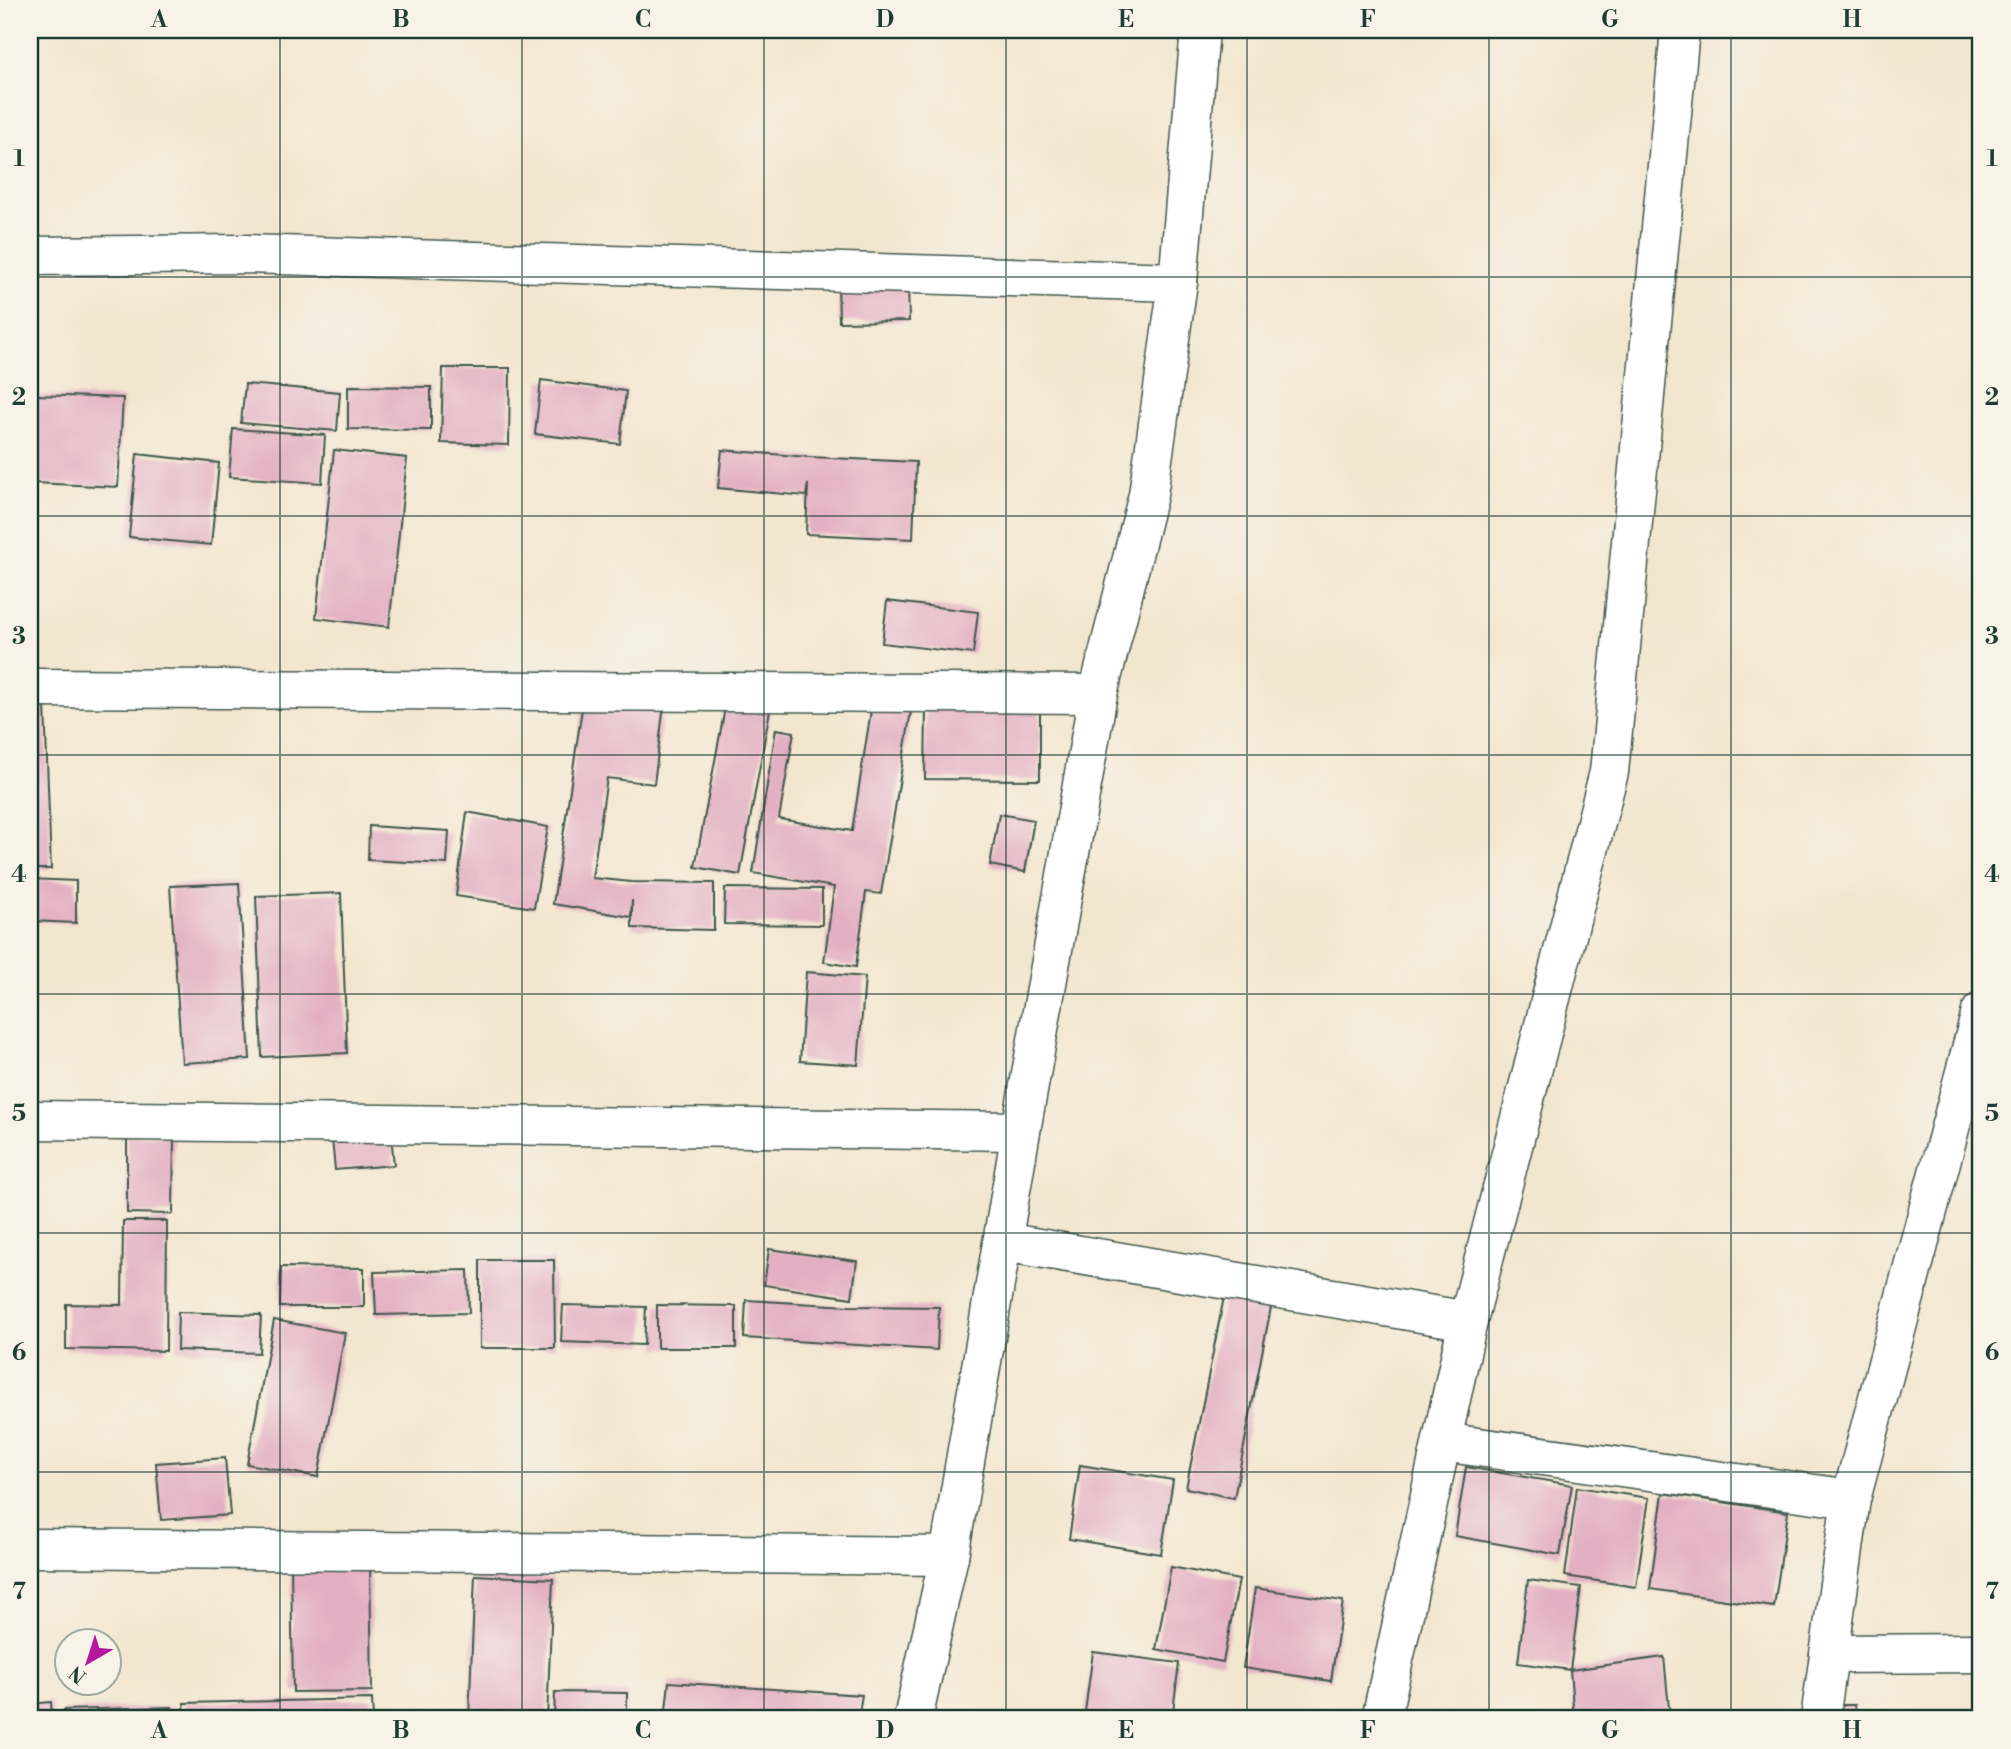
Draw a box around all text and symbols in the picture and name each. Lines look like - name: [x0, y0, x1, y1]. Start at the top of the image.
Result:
- text: A: [150, 6, 168, 34]
- text: B: [392, 6, 410, 34]
- text: C: [635, 6, 651, 34]
- text: D: [876, 6, 894, 34]
- text: E: [1118, 6, 1134, 34]
- text: F: [1360, 6, 1376, 34]
- text: G: [1601, 6, 1619, 34]
- text: H: [1843, 6, 1862, 34]
- text: 1: [13, 145, 25, 173]
- text: 1: [1986, 145, 1998, 173]
- text: 2: [12, 384, 26, 412]
- text: 2: [1985, 384, 1999, 412]
- text: 3: [12, 623, 26, 651]
- text: 3: [1985, 623, 1999, 651]
- text: 4: [11, 861, 27, 889]
- text: 4: [1984, 861, 2000, 889]
- text: 5: [12, 1100, 26, 1128]
- text: 5: [1985, 1100, 1999, 1128]
- text: 6: [12, 1339, 26, 1367]
- text: 6: [1985, 1339, 1999, 1367]
- text: 7: [12, 1578, 26, 1606]
- text: 7: [1985, 1578, 1999, 1606]
- north arrow: [52, 1626, 122, 1696]
- text: N: [65, 1660, 91, 1688]
- text: A: [150, 1717, 168, 1745]
- text: B: [392, 1717, 410, 1745]
- text: C: [635, 1717, 651, 1745]
- text: D: [876, 1717, 894, 1745]
- text: E: [1118, 1717, 1134, 1745]
- text: F: [1360, 1717, 1376, 1745]
- text: G: [1601, 1717, 1619, 1745]
- text: H: [1843, 1717, 1862, 1745]

